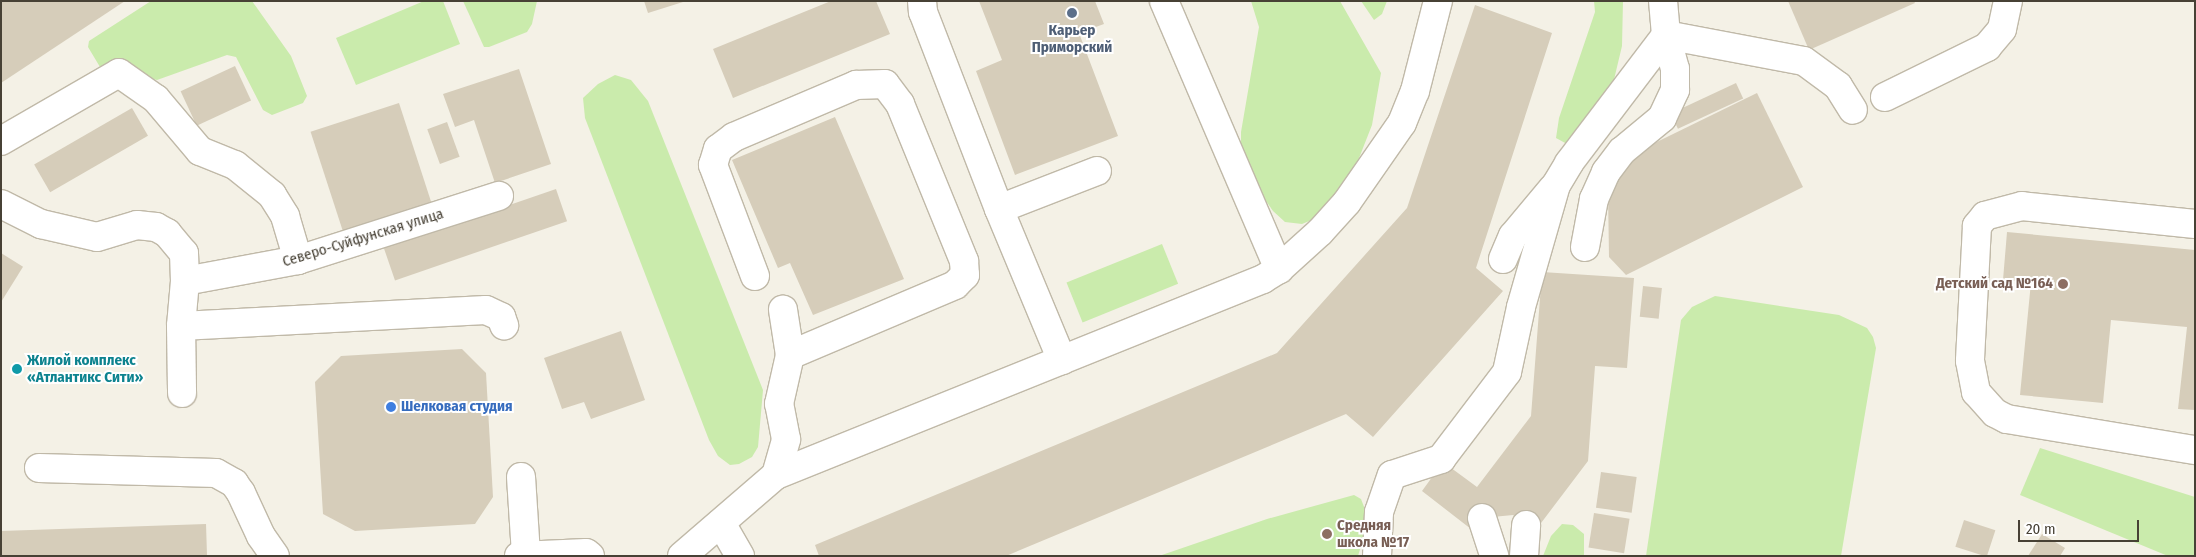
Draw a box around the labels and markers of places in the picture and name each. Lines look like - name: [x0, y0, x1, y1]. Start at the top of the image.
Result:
- marker: Карьер Приморский: [1066, 7, 1078, 19]
- place label: Карьер Приморский: [1032, 21, 1112, 56]
- place label: Детский сад №164: [1936, 275, 2053, 293]
- marker: Детский сад №164: [2057, 278, 2069, 290]
- place label: Жилой комплекс «Атлантикс Сити»: [27, 351, 143, 386]
- marker: Жилой комплекс «Атлантикс Сити»: [11, 363, 23, 375]
- place label: Шелковая студия: [401, 398, 512, 416]
- marker: Шелковая студия: [385, 401, 397, 413]
- place label: Средняя школа №17: [1337, 516, 1409, 551]
- marker: Средняя школа №17: [1321, 528, 1333, 540]

